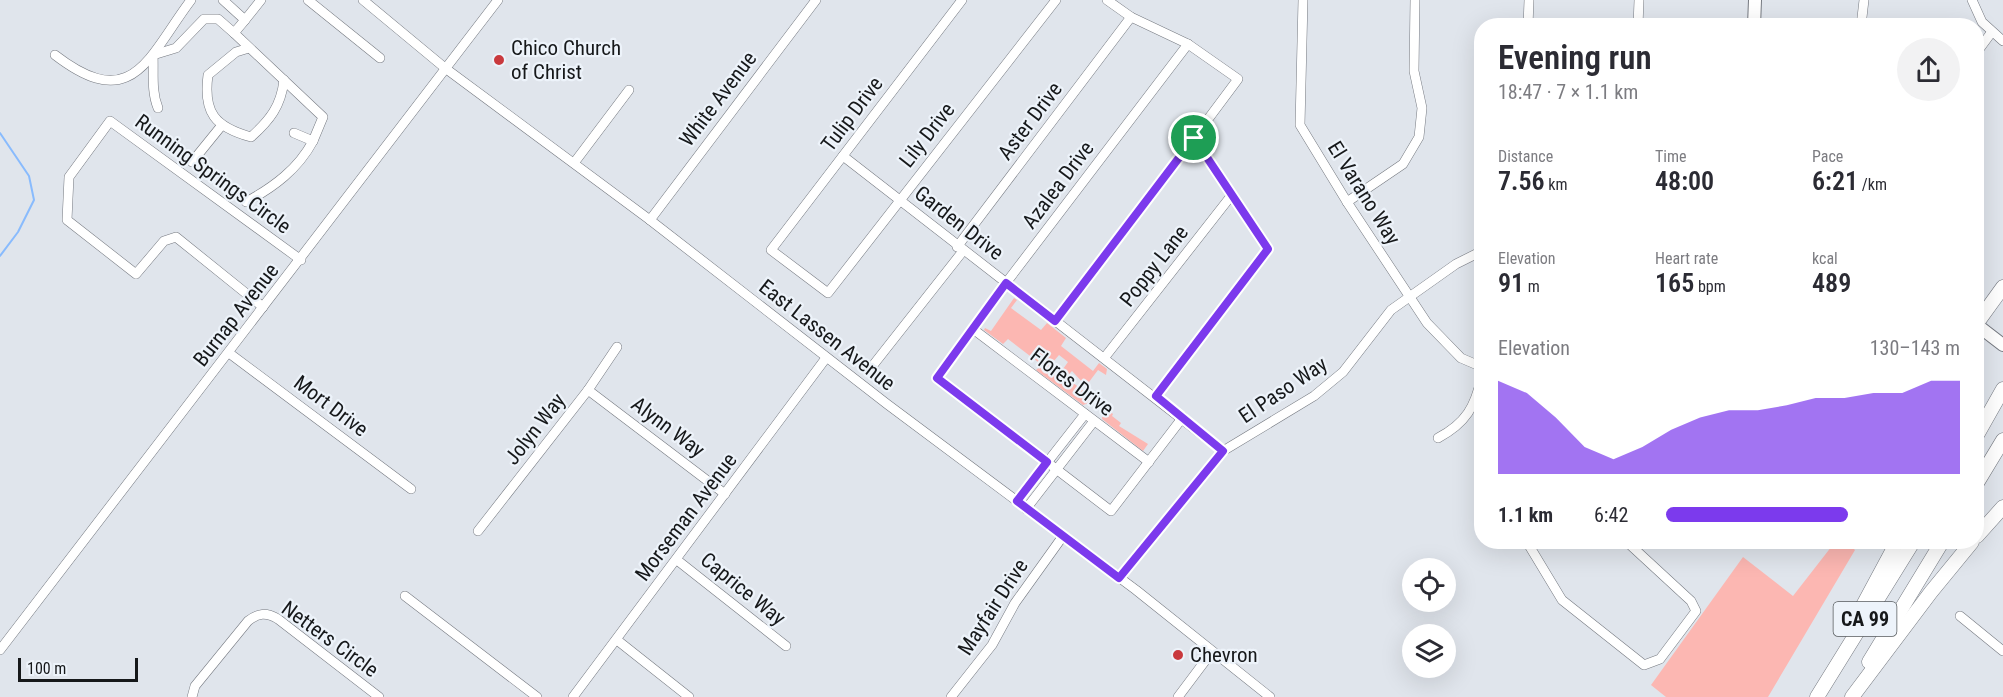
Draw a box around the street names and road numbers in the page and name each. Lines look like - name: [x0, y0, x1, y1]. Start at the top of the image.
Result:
- street label: White Avenue: [675, 47, 761, 151]
- street label: Tulip Drive: [816, 72, 888, 156]
- street label: Aster Drive: [993, 77, 1067, 165]
- street label: Lily Drive: [894, 98, 960, 172]
- street label: Running Springs Circle: [131, 109, 296, 239]
- street label: Azalea Drive: [1017, 137, 1099, 233]
- street label: El Varano Way: [1323, 137, 1405, 249]
- street label: Garden Drive: [910, 181, 1008, 265]
- street label: Poppy Lane: [1115, 221, 1193, 311]
- street label: Burnap Avenue: [188, 259, 284, 371]
- street label: East Lassen Avenue: [754, 275, 900, 396]
- street label: Flores Drive: [1026, 343, 1118, 421]
- street label: El Paso Way: [1234, 352, 1332, 428]
- street label: Mort Drive: [289, 370, 373, 442]
- street label: Jolyn Way: [500, 388, 570, 469]
- street label: Alynn Way: [627, 392, 709, 462]
- street label: Morseman Avenue: [630, 448, 742, 586]
- street label: Caprice Way: [696, 548, 790, 631]
- street label: Mayfair Drive: [953, 555, 1033, 659]
- street label: Netters Circle: [277, 596, 383, 682]
- road number: CA 99: [1834, 602, 1896, 636]

